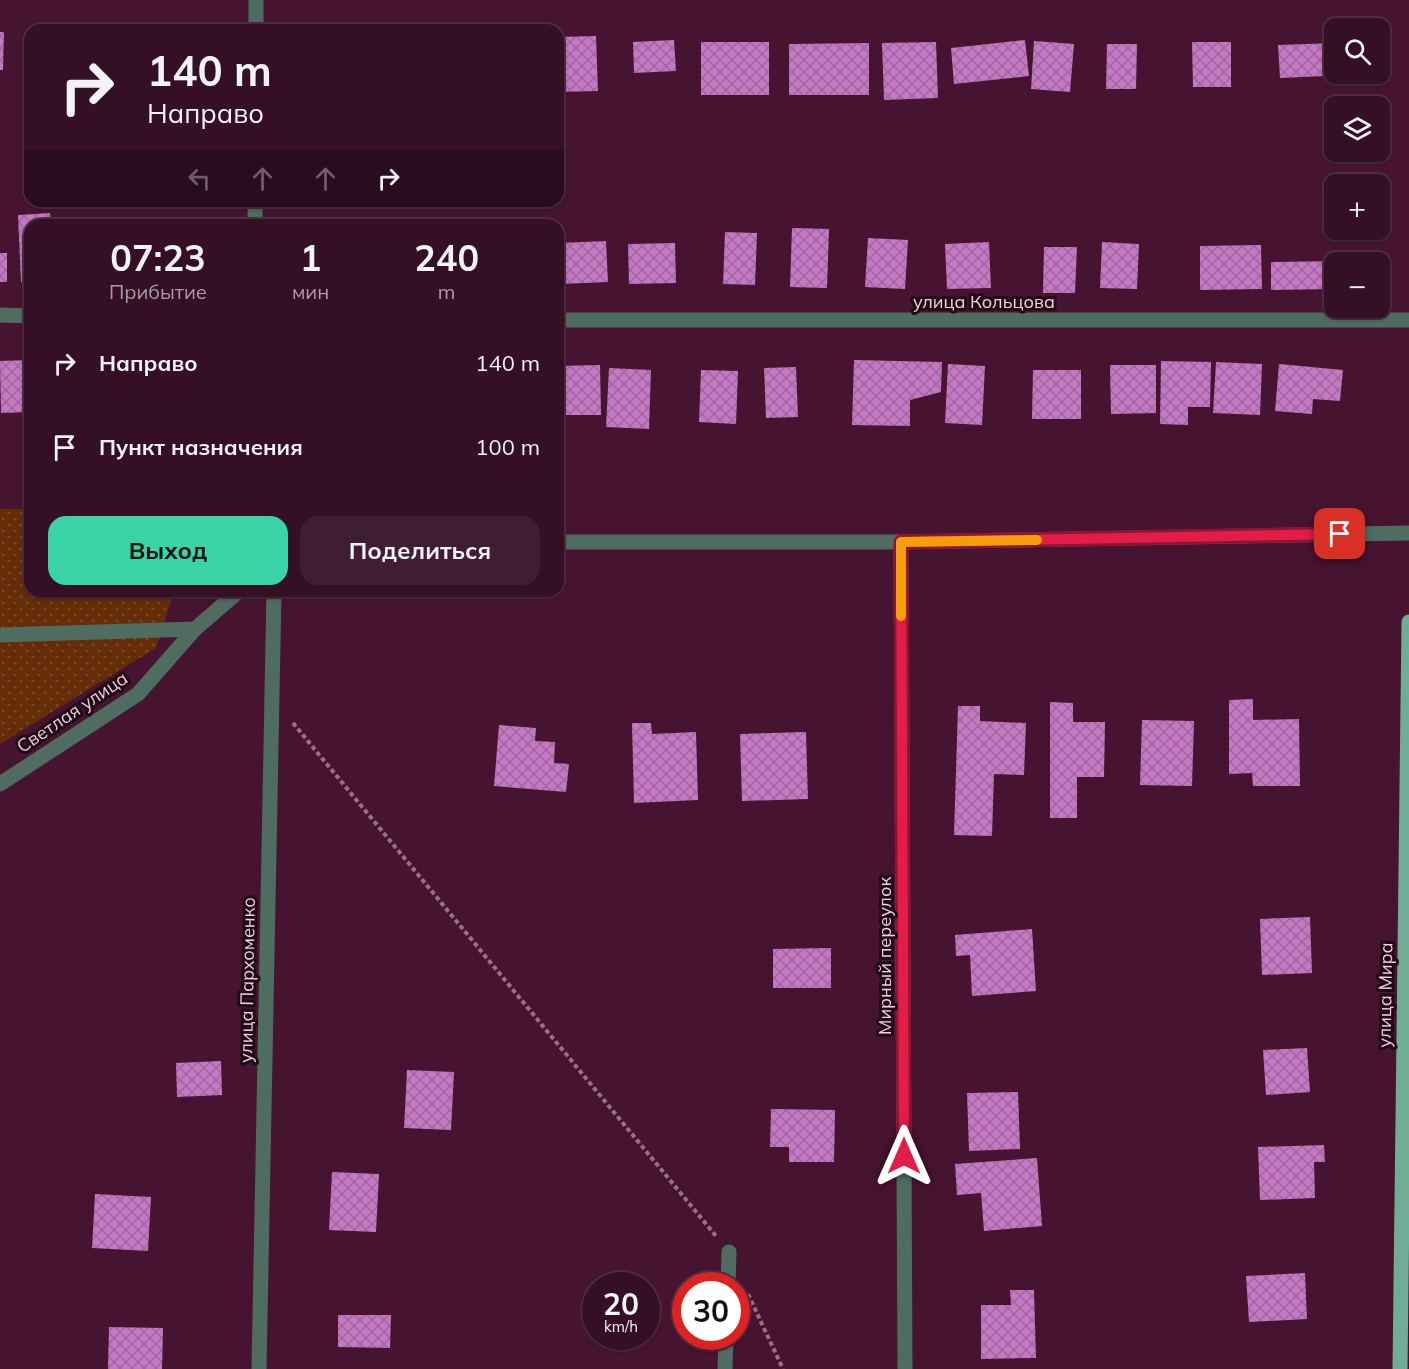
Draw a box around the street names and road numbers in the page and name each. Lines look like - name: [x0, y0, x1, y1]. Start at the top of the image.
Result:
- street label: улица Кольцова: [913, 290, 1055, 313]
- street label: Светлая улица: [12, 666, 132, 758]
- street label: Мирный переулок: [873, 877, 896, 1035]
- street label: улица Пархоменко: [234, 897, 260, 1063]
- street label: улица Мира: [1373, 942, 1397, 1048]

